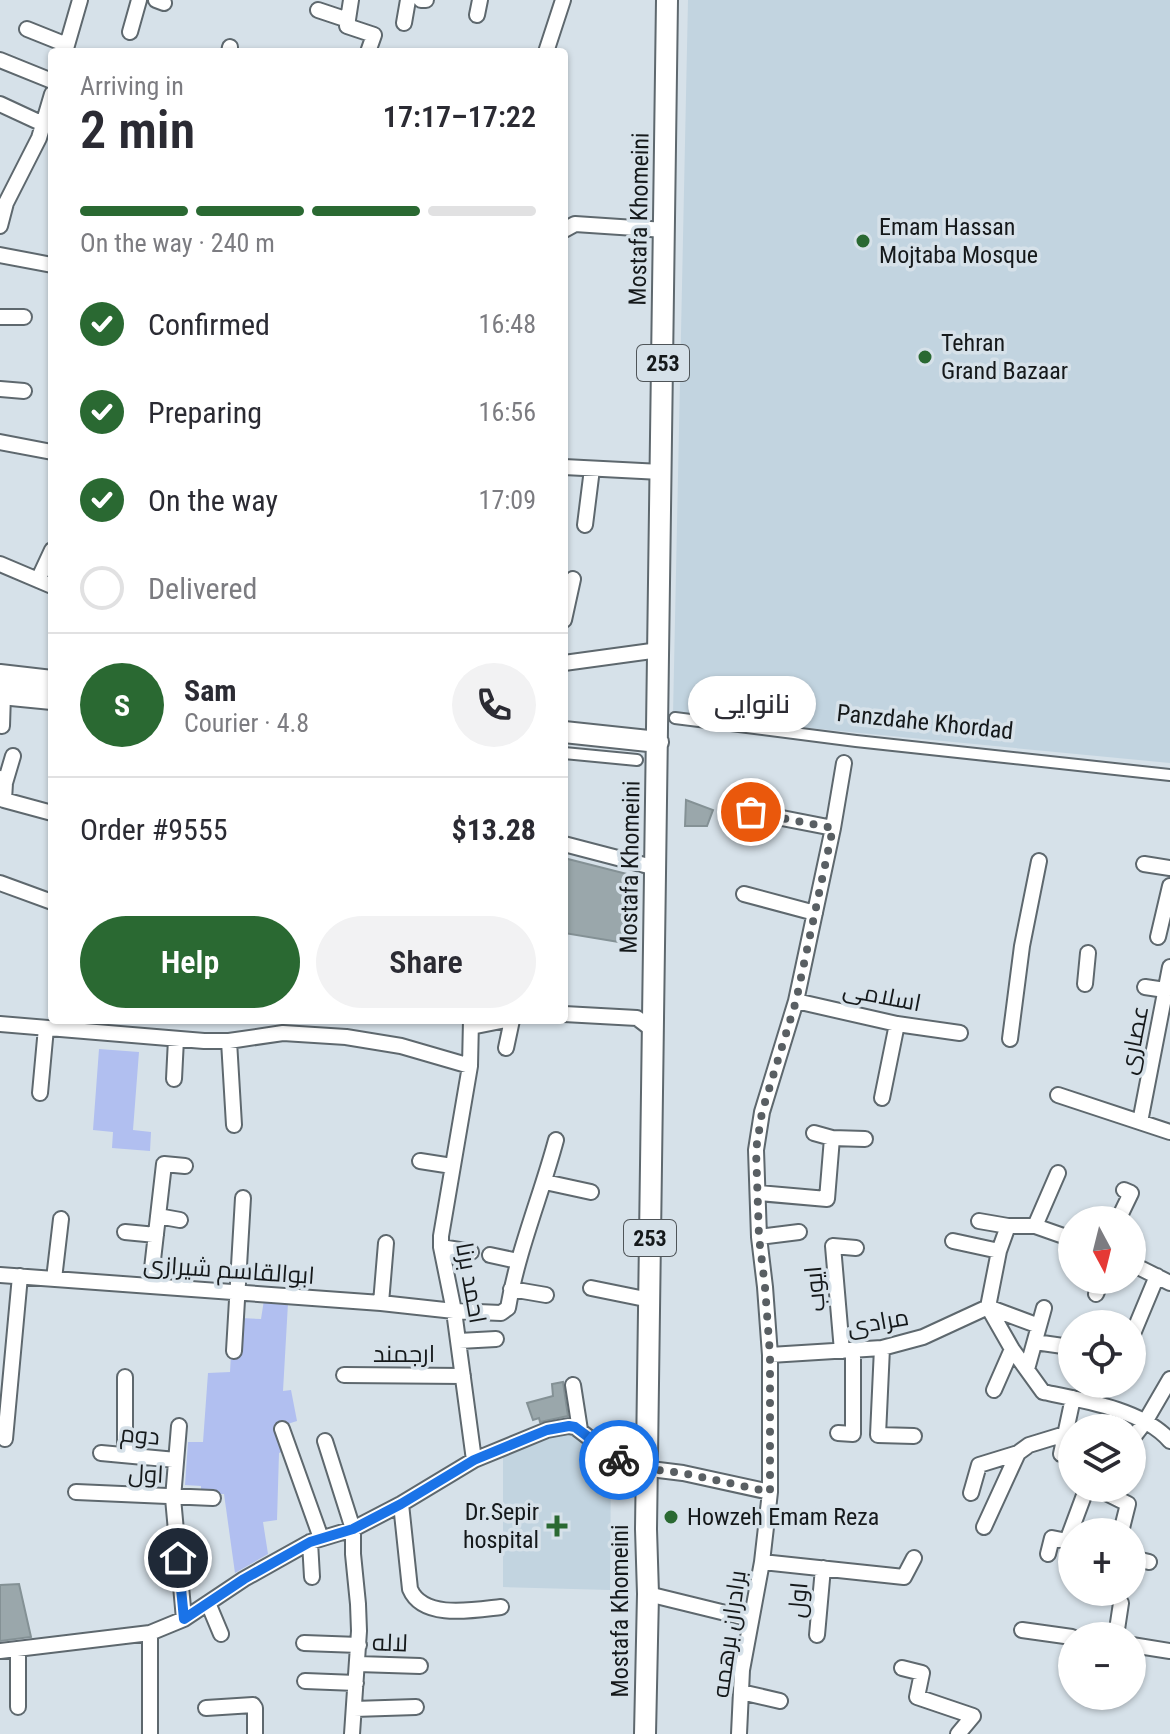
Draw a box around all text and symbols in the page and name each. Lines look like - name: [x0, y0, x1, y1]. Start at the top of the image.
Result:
- text: Arriving in: [80, 71, 184, 101]
- text: 17:17–17:22: [383, 99, 536, 134]
- text: 2 min: [80, 100, 195, 161]
- street label: Mostafa Khomeini: [623, 132, 655, 306]
- place label: Emam Hassan Mojtaba Mosque: [879, 213, 1038, 269]
- text: On the way · 240 m: [80, 228, 275, 258]
- marker: Emam Hassan Mojtaba Mosque: [854, 232, 872, 250]
- icon: check: [80, 302, 124, 346]
- text: Confirmed: [148, 307, 270, 342]
- text: 16:48: [479, 309, 536, 339]
- place label: Tehran Grand Bazaar: [941, 329, 1068, 385]
- road number: 253: [637, 345, 689, 381]
- marker: Tehran Grand Bazaar: [916, 348, 934, 366]
- icon: check: [80, 390, 124, 434]
- text: Preparing: [148, 395, 262, 430]
- text: 16:56: [479, 397, 536, 427]
- icon: check: [80, 478, 124, 522]
- text: On the way: [148, 483, 278, 518]
- text: 17:09: [479, 485, 536, 515]
- text: Delivered: [148, 571, 257, 606]
- button: phone: [452, 663, 536, 747]
- text: Sam: [184, 673, 237, 708]
- callout: نانوایی: [687, 676, 815, 732]
- text: S: [114, 688, 130, 723]
- text: نانوایی: [714, 689, 790, 719]
- street label: Panzdahe Khordad: [835, 699, 1015, 745]
- text: Courier · 4.8: [184, 708, 309, 738]
- pin: [717, 778, 785, 846]
- street label: Mostafa Khomeini: [614, 780, 646, 954]
- icon: bag: [729, 790, 773, 834]
- text: Order #9555: [80, 812, 228, 847]
- text: $13.28: [451, 812, 536, 847]
- button: Help: [80, 916, 300, 1008]
- button: Share: [316, 916, 536, 1008]
- street label: اسلامی: [841, 975, 923, 1017]
- street label: عصاری: [1114, 1003, 1154, 1077]
- north arrow: [1058, 1206, 1146, 1294]
- map controls: [1058, 1206, 1146, 1710]
- road number: 253: [624, 1220, 676, 1256]
- street label: احمد برنا: [450, 1240, 492, 1326]
- street label: ابوالقاسم شیرازی: [142, 1250, 316, 1292]
- street label: ایوب: [799, 1265, 831, 1313]
- street label: مرادی: [845, 1303, 911, 1341]
- button: locate: [1058, 1310, 1146, 1398]
- street label: ارجمند: [373, 1340, 435, 1368]
- button: layers: [1058, 1414, 1146, 1502]
- street label: دوم: [119, 1419, 161, 1453]
- courier: [579, 1420, 659, 1500]
- icon: bike: [597, 1438, 641, 1482]
- street label: اول: [128, 1459, 164, 1489]
- place label: Dr.Sepir hospital: [463, 1498, 539, 1554]
- place label: Howzeh Emam Reza: [687, 1503, 879, 1531]
- marker: Howzeh Emam Reza: [662, 1508, 680, 1526]
- marker: Dr.Sepir hospital: [546, 1515, 568, 1537]
- button: +: [1058, 1518, 1146, 1606]
- pin: [144, 1524, 212, 1592]
- street label: Mostafa Khomeini: [606, 1524, 634, 1698]
- icon: home: [156, 1536, 200, 1580]
- street label: برادران برهمه: [706, 1568, 752, 1700]
- street label: اول: [783, 1581, 813, 1619]
- button: −: [1058, 1622, 1146, 1710]
- street label: لاله: [372, 1628, 408, 1658]

